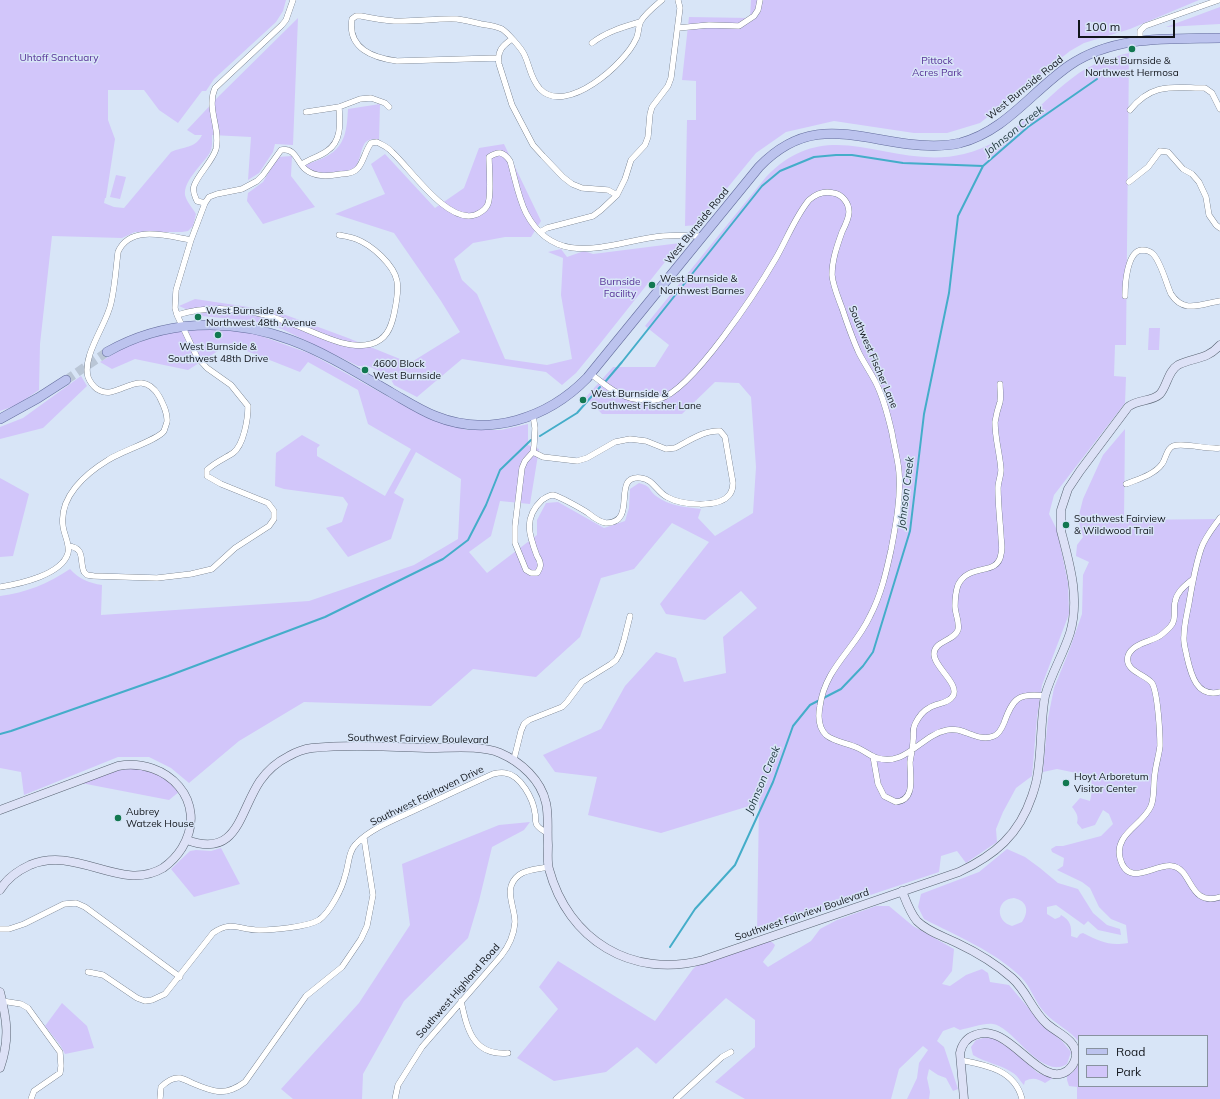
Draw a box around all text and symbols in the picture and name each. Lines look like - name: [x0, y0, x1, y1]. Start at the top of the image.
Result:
- scale bar: [1080, 12, 1177, 38]
- text: 100 m: [1085, 19, 1120, 34]
- marker: West Burnside & Northwest Hermosa: [1127, 44, 1137, 54]
- park label: Uhtoff Sanctuary: [19, 52, 99, 64]
- street label: West Burnside Road: [984, 53, 1066, 123]
- park label: Pittock Acres Park: [912, 55, 962, 78]
- place label: West Burnside & Northwest Hermosa: [1085, 55, 1179, 78]
- water label: Johnson Creek: [982, 103, 1046, 159]
- street label: West Burnside Road: [662, 185, 732, 267]
- place label: West Burnside & Northwest Barnes: [660, 273, 744, 296]
- park label: Burnside Facility: [600, 276, 640, 300]
- marker: West Burnside & Northwest Barnes: [647, 280, 657, 290]
- street label: Southwest Fischer Lane: [846, 304, 900, 410]
- place label: West Burnside & Northwest 48th Avenue: [206, 305, 316, 328]
- marker: West Burnside & Northwest 48th Avenue: [193, 312, 203, 322]
- marker: West Burnside & Southwest 48th Drive: [213, 330, 223, 340]
- place label: West Burnside & Southwest 48th Drive: [168, 341, 268, 364]
- place label: 4600 Block West Burnside: [373, 358, 441, 382]
- marker: 4600 Block West Burnside: [360, 365, 370, 375]
- place label: West Burnside & Southwest Fischer Lane: [591, 388, 701, 412]
- marker: West Burnside & Southwest Fischer Lane: [578, 395, 588, 405]
- water label: Johnson Creek: [895, 456, 917, 530]
- place label: Southwest Fairview & Wildwood Trail: [1074, 513, 1166, 536]
- marker: Southwest Fairview & Wildwood Trail: [1061, 520, 1071, 530]
- street label: Southwest Fairview Boulevard: [347, 732, 489, 746]
- water label: Johnson Creek: [743, 744, 783, 816]
- street label: Southwest Fairhaven Drive: [368, 763, 486, 829]
- place label: Hoyt Arboretum Visitor Center: [1074, 771, 1149, 794]
- marker: Hoyt Arboretum Visitor Center: [1061, 778, 1071, 788]
- place label: Aubrey Watzek House: [126, 806, 194, 830]
- marker: Aubrey Watzek House: [113, 813, 123, 823]
- street label: Southwest Fairview Boulevard: [733, 886, 871, 944]
- street label: Southwest Highland Road: [414, 941, 502, 1041]
- legend: [1078, 1035, 1208, 1087]
- text: Road: [1116, 1044, 1145, 1059]
- text: Park: [1116, 1064, 1141, 1079]

